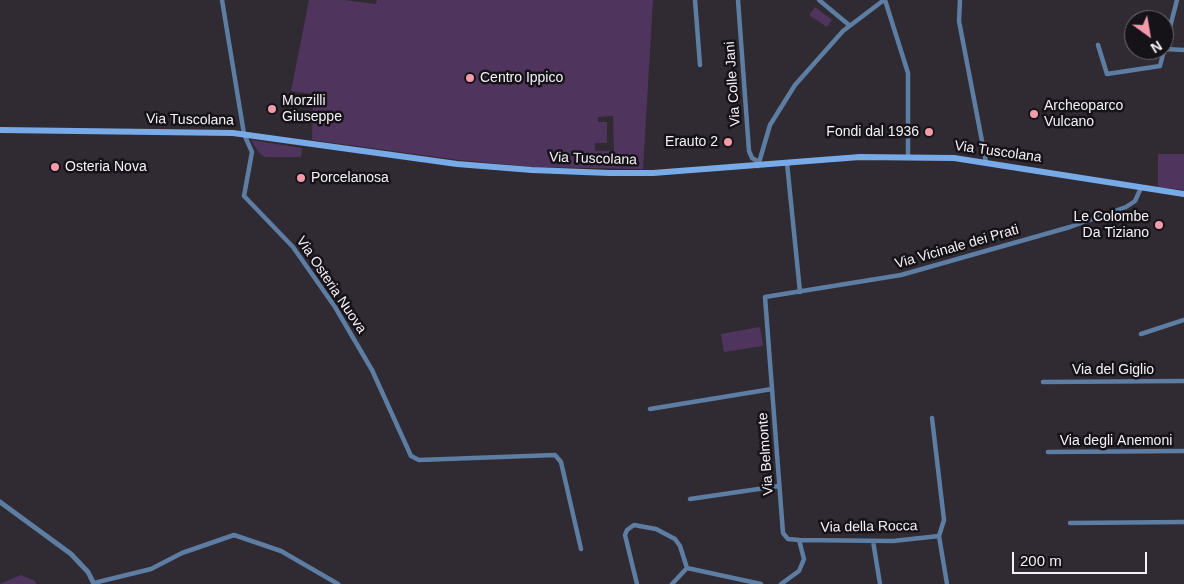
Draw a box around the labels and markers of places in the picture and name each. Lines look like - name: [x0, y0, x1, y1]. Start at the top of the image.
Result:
- place label: Centro Ippico: [480, 70, 563, 86]
- marker: Centro Ippico: [464, 72, 476, 84]
- place label: Morzilli Giuseppe: [282, 93, 342, 125]
- place label: Archeoparco Vulcano: [1044, 98, 1123, 130]
- marker: Morzilli Giuseppe: [266, 103, 278, 115]
- marker: Archeoparco Vulcano: [1028, 108, 1040, 120]
- place label: Fondi dal 1936: [826, 124, 919, 140]
- marker: Fondi dal 1936: [923, 126, 935, 138]
- place label: Erauto 2: [665, 134, 718, 150]
- marker: Erauto 2: [722, 136, 734, 148]
- place label: Osteria Nova: [65, 159, 147, 175]
- marker: Osteria Nova: [49, 161, 61, 173]
- place label: Porcelanosa: [311, 170, 389, 186]
- marker: Porcelanosa: [295, 172, 307, 184]
- place label: Le Colombe Da Tiziano: [1074, 209, 1149, 242]
- marker: Le Colombe Da Tiziano: [1153, 219, 1165, 231]

